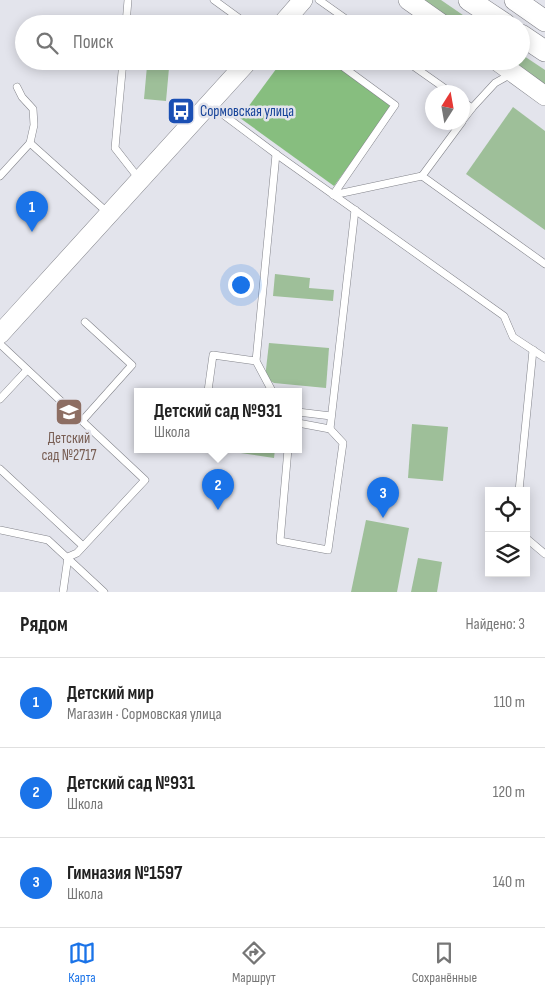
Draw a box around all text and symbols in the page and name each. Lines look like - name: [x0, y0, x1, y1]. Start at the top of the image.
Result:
- search box: [15, 15, 530, 70]
- icon: search: [33, 29, 61, 57]
- text: Поиск: [73, 31, 113, 54]
- north arrow: [425, 85, 470, 130]
- bus stop icon: Сормовская улица: [166, 96, 196, 126]
- place label: Сормовская улица: [200, 102, 294, 121]
- pin: 1: [16, 191, 48, 232]
- your location: [228, 272, 254, 298]
- popup: [134, 388, 302, 453]
- school or university icon: Детский сад №2717: [54, 397, 84, 427]
- text: Детский сад №931: [154, 400, 282, 423]
- text: Школа: [154, 423, 190, 442]
- place label: Детский сад №2717: [42, 429, 96, 465]
- pin: 2: [202, 469, 234, 510]
- pin: 3: [367, 477, 399, 518]
- map controls: [485, 487, 530, 577]
- button: locate: [485, 487, 530, 532]
- button: layers: [485, 532, 530, 577]
- text: Рядом: [20, 612, 68, 637]
- text: Найдено: 3: [465, 615, 525, 634]
- text: Детский мир: [67, 682, 154, 705]
- text: 1: [33, 693, 39, 712]
- text: 110 m: [494, 693, 525, 712]
- text: Магазин · Сормовская улица: [67, 705, 222, 724]
- text: Детский сад №931: [67, 772, 195, 795]
- text: 2: [32, 783, 40, 802]
- text: 120 m: [493, 783, 525, 802]
- text: Школа: [67, 795, 103, 814]
- text: Гимназия №1597: [67, 862, 182, 885]
- text: 3: [32, 873, 40, 892]
- text: 140 m: [493, 873, 525, 892]
- text: Школа: [67, 885, 103, 904]
- tab: Карта: [68, 939, 96, 986]
- tab: Маршрут: [232, 939, 276, 986]
- tab: Сохранённые: [412, 939, 477, 986]

